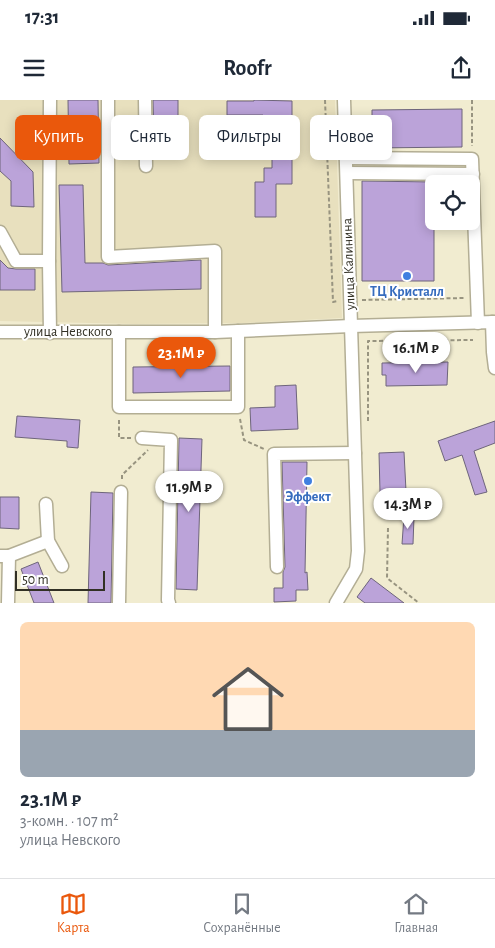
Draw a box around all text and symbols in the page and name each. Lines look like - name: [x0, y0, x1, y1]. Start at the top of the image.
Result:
- text: 17:31: [25, 8, 59, 27]
- icon: menu: [20, 54, 48, 82]
- icon: share: [447, 54, 475, 82]
- text: Roofr: [223, 57, 272, 79]
- chip: Купить: [15, 115, 101, 160]
- chip: Снять: [111, 115, 189, 160]
- chip: Фильтры: [199, 115, 300, 160]
- chip: Новое: [310, 115, 392, 160]
- map controls: [425, 175, 480, 230]
- button: locate: [425, 175, 480, 230]
- street label: улица Калинина: [340, 217, 358, 311]
- marker: ТЦ Кристалл: [401, 270, 413, 282]
- place label: ТЦ Кристалл: [370, 285, 444, 299]
- street label: улица Невского: [23, 325, 112, 339]
- pin: 16.1M ₽: [370, 332, 462, 374]
- pin: 23.1M ₽: [135, 336, 227, 379]
- text: 16.1M ₽: [393, 340, 439, 356]
- text: 23.1M ₽: [158, 345, 204, 361]
- pin: 11.9M ₽: [143, 470, 235, 513]
- marker: Эффект: [302, 475, 314, 487]
- text: 11.9M ₽: [166, 479, 212, 495]
- pin: 14.3M ₽: [362, 488, 454, 530]
- place label: Эффект: [285, 490, 331, 504]
- text: 14.3M ₽: [384, 496, 432, 512]
- scale bar: [15, 568, 105, 591]
- text: 50 m: [22, 573, 49, 587]
- icon: home: [203, 654, 293, 744]
- text: 23.1M ₽: [20, 789, 81, 810]
- text: 3-комн. · 107 m²: [20, 813, 119, 829]
- text: улица Невского: [20, 832, 120, 848]
- tab: Карта: [57, 890, 90, 937]
- tab: Сохранённые: [203, 890, 281, 937]
- tab: Главная: [394, 890, 438, 937]

